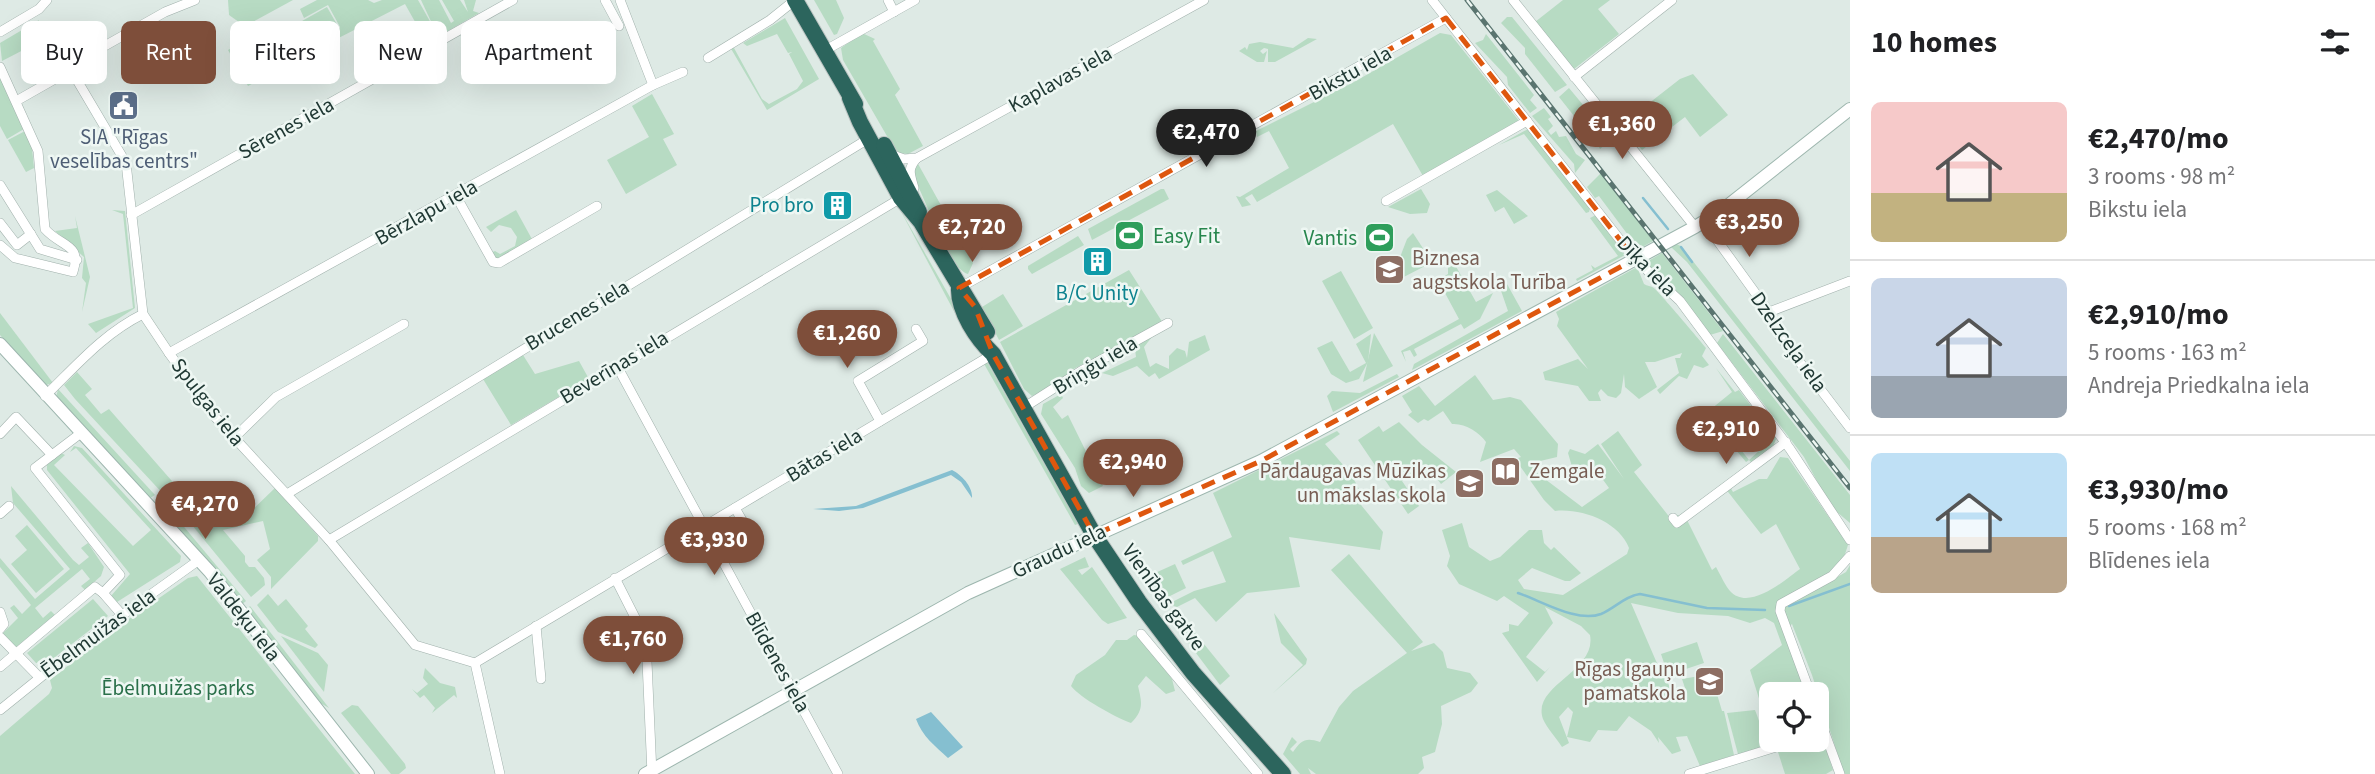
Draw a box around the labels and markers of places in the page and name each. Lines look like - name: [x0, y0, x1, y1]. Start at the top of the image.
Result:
- public building icon: SIA "Rīgas veselības centrs": [107, 88, 141, 122]
- pin: €1,360: [1565, 102, 1679, 161]
- pin: €2,470: [1149, 110, 1263, 169]
- place label: SIA "Rīgas veselības centrs": [50, 122, 198, 176]
- building icon: Pro bro: [820, 188, 854, 222]
- place label: Pro bro: [749, 190, 814, 220]
- pin: €3,250: [1692, 200, 1806, 259]
- pin: €2,720: [915, 204, 1029, 264]
- sports icon: Easy Fit: [1113, 219, 1147, 253]
- place label: Easy Fit: [1153, 221, 1220, 251]
- sports icon: Vantis: [1363, 221, 1397, 255]
- place label: Vantis: [1304, 223, 1357, 253]
- place label: Biznesa augstskola Turība: [1412, 243, 1566, 297]
- building icon: B/C Unity: [1080, 244, 1114, 278]
- school or university icon: Biznesa augstskola Turība: [1372, 253, 1406, 287]
- place label: B/C Unity: [1056, 278, 1139, 308]
- pin: €1,260: [790, 310, 904, 370]
- pin: €2,910: [1669, 406, 1783, 466]
- pin: €2,940: [1076, 440, 1190, 499]
- library icon: Zemgale: [1489, 454, 1523, 488]
- place label: Pārdaugavas Mūzikas un mākslas skola: [1260, 456, 1446, 510]
- place label: Zemgale: [1529, 456, 1604, 486]
- school or university icon: Pārdaugavas Mūzikas un mākslas skola: [1452, 466, 1486, 500]
- pin: €4,270: [148, 482, 262, 541]
- pin: €3,930: [657, 518, 771, 577]
- pin: €1,760: [576, 616, 690, 676]
- place label: Rīgas Igauņu pamatskola: [1574, 654, 1686, 708]
- school or university icon: Rīgas Igauņu pamatskola: [1692, 664, 1726, 698]

